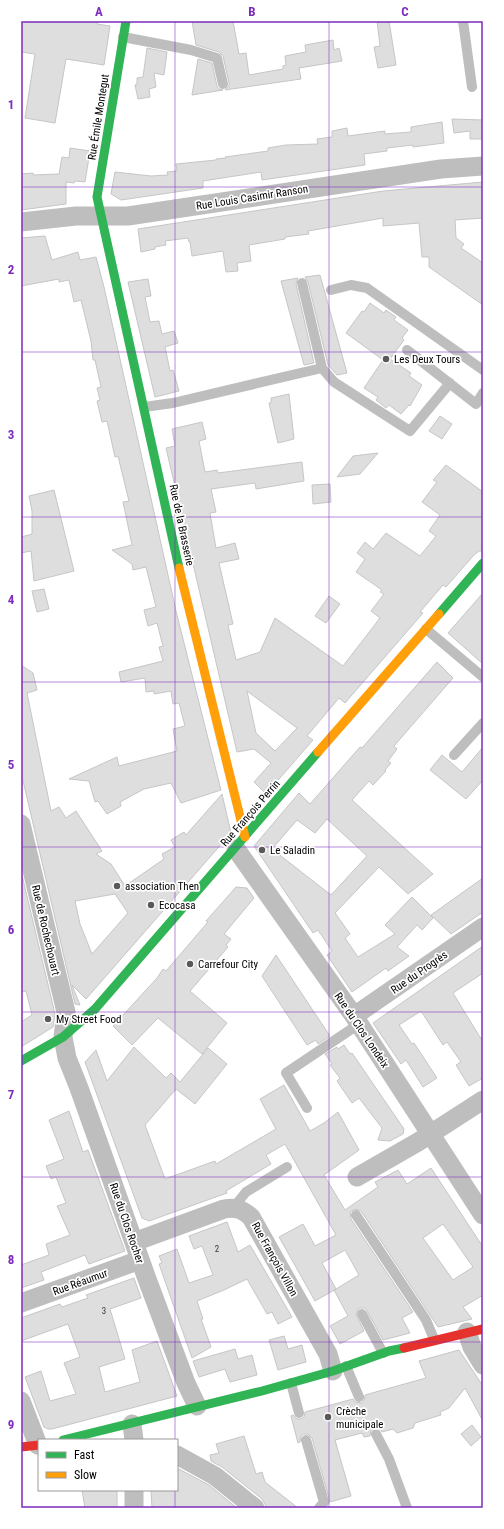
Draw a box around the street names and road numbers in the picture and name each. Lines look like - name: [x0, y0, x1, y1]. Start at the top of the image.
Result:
- street label: Rue Émile Montegut: [85, 73, 112, 161]
- street label: Rue Louis Casimir Ranson: [195, 182, 309, 213]
- street label: Rue de la Brasserie: [167, 483, 196, 567]
- street label: Rue François Perrin: [218, 777, 283, 849]
- street label: Rue de Rochechouart: [29, 884, 62, 977]
- street label: Rue du Progrès: [389, 948, 450, 997]
- street label: Rue du Clos Londeix: [332, 990, 392, 1071]
- street label: Rue du Clos Rocher: [107, 1181, 147, 1266]
- street label: Rue François Villon: [249, 1220, 300, 1299]
- street label: Rue Réaumur: [51, 1266, 110, 1298]

